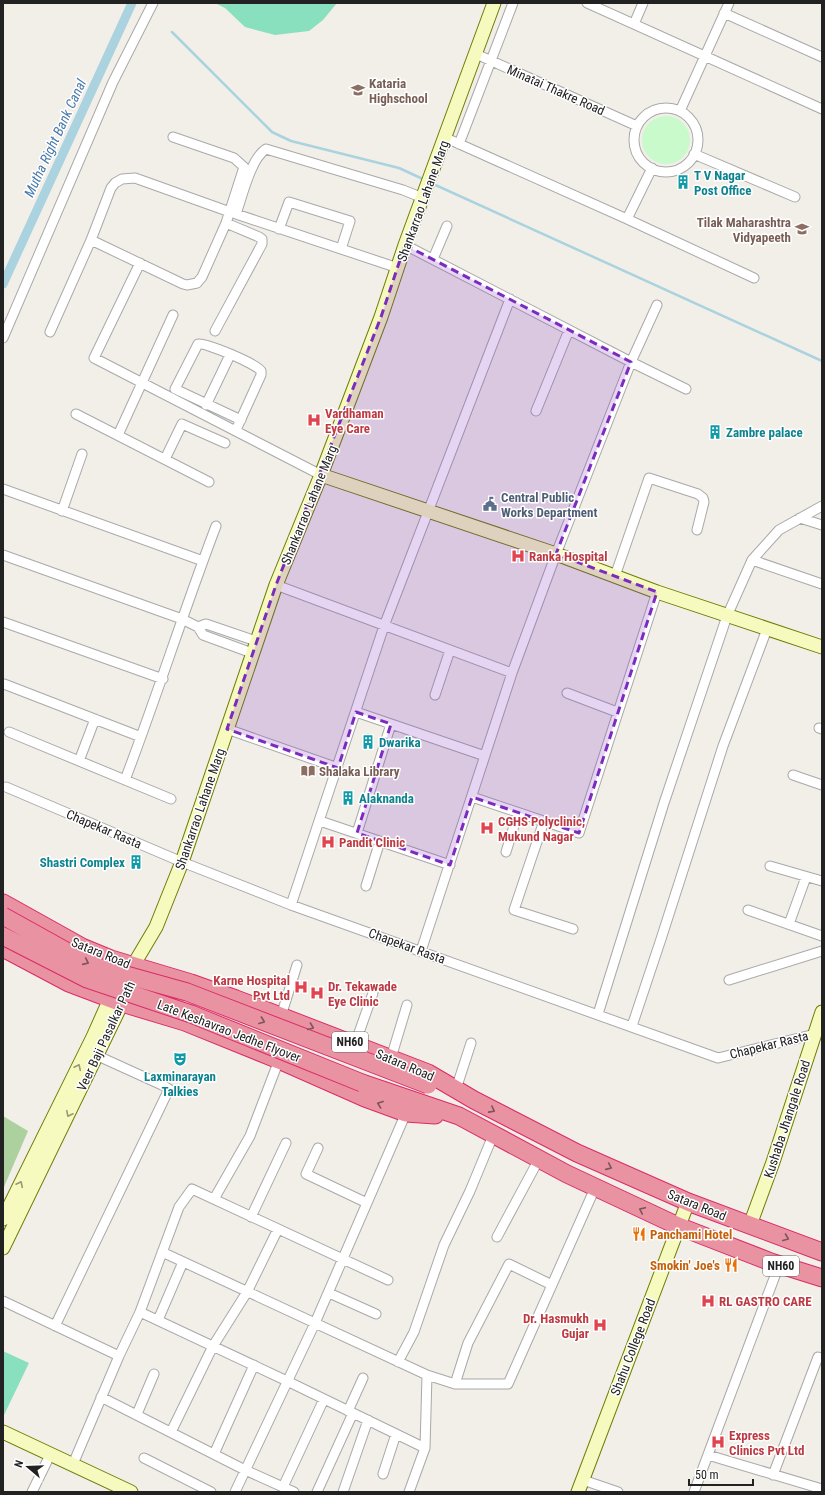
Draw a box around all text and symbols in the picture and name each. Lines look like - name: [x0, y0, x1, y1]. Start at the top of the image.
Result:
- street label: Minatai Thakre Road: [505, 62, 607, 118]
- water label: Mutha Right Bank Canal: [21, 76, 90, 199]
- place label: Kataria Highschool: [369, 76, 428, 106]
- school or university icon: Kataria Highschool: [350, 82, 366, 98]
- street label: Shankarrao Lahane Marg: [394, 138, 452, 264]
- place label: T V Nagar Post Office: [694, 168, 751, 198]
- building icon: T V Nagar Post Office: [675, 174, 691, 190]
- place label: Tilak Maharashtra Vidyapeeth: [697, 215, 791, 245]
- school or university icon: Tilak Maharashtra Vidyapeeth: [794, 221, 810, 237]
- place label: Vardhaman Eye Care: [325, 406, 384, 436]
- hospital icon: Vardhaman Eye Care: [306, 412, 322, 428]
- building icon: Zambre palace: [707, 424, 723, 440]
- place label: Zambre palace: [726, 425, 803, 440]
- street label: Shankarrao Lahane Marg: [278, 443, 340, 567]
- place label: Central Public Works Department: [501, 490, 597, 520]
- public building icon: Central Public Works Department: [482, 496, 498, 512]
- hospital icon: Ranka Hospital: [510, 548, 526, 564]
- place label: Ranka Hospital: [529, 549, 608, 564]
- building icon: Dwarika: [360, 734, 376, 750]
- place label: Dwarika: [379, 735, 421, 750]
- street label: Shankarrao Lahane Marg: [172, 746, 228, 872]
- library icon: Shalaka Library: [300, 763, 316, 779]
- place label: Shalaka Library: [319, 764, 400, 779]
- building icon: Alaknanda: [340, 790, 356, 806]
- place label: Alaknanda: [359, 791, 414, 806]
- street label: Chapekar Rasta: [64, 806, 144, 852]
- place label: CGHS Polyclinic, Mukund Nagar: [498, 814, 585, 844]
- hospital icon: CGHS Polyclinic, Mukund Nagar: [479, 820, 495, 836]
- hospital icon: Pandit Clinic: [320, 834, 336, 850]
- place label: Pandit Clinic: [339, 835, 405, 850]
- building icon: Shastri Complex: [128, 854, 144, 870]
- place label: Shastri Complex: [40, 855, 125, 870]
- street label: Chapekar Rasta: [367, 925, 447, 967]
- street label: Satara Road: [69, 934, 133, 972]
- one-way arrow: [82, 957, 90, 965]
- place label: Karne Hospital Pvt Ltd: [213, 973, 290, 1003]
- street label: Veer Baji Pasalkar Path: [74, 979, 138, 1093]
- hospital icon: Karne Hospital Pvt Ltd: [293, 979, 309, 995]
- place label: Dr. Tekawade Eye Clinic: [328, 979, 397, 1009]
- hospital icon: Dr. Tekawade Eye Clinic: [309, 985, 325, 1001]
- street label: Late Keshavrao Jedhe Flyover: [155, 997, 303, 1065]
- one-way arrow: [259, 1016, 266, 1024]
- one-way arrow: [306, 1022, 314, 1030]
- street label: Chapekar Rasta: [728, 1028, 810, 1062]
- road number: NH60: [332, 1032, 368, 1052]
- street label: Satara Road: [374, 1046, 436, 1084]
- theatre icon: Laxminarayan Talkies: [172, 1051, 188, 1067]
- street label: Kushaba Jhangale Road: [761, 1058, 813, 1180]
- one-way arrow: [73, 1064, 81, 1071]
- place label: Laxminarayan Talkies: [144, 1069, 216, 1099]
- one-way arrow: [377, 1100, 384, 1108]
- one-way arrow: [488, 1105, 495, 1113]
- one-way arrow: [66, 1110, 74, 1117]
- one-way arrow: [605, 1162, 612, 1170]
- one-way arrow: [15, 1180, 23, 1188]
- street label: Satara Road: [665, 1186, 729, 1224]
- one-way arrow: [639, 1207, 647, 1215]
- restaurant icon: Panchami Hotel: [631, 1226, 647, 1242]
- place label: Panchami Hotel: [650, 1227, 732, 1242]
- one-way arrow: [783, 1233, 790, 1241]
- road number: NH60: [763, 1256, 799, 1276]
- restaurant icon: Smokin' Joe's: [723, 1257, 739, 1273]
- place label: Smokin' Joe's: [650, 1258, 720, 1273]
- hospital icon: RL GASTRO CARE: [700, 1293, 716, 1309]
- place label: RL GASTRO CARE: [719, 1294, 812, 1309]
- street label: Shahu College Road: [608, 1297, 658, 1397]
- place label: Dr. Hasmukh Gujar: [523, 1311, 590, 1341]
- hospital icon: Dr. Hasmukh Gujar: [592, 1317, 608, 1333]
- place label: Express Clinics Pvt Ltd: [729, 1428, 804, 1458]
- hospital icon: Express Clinics Pvt Ltd: [710, 1434, 726, 1450]
- north arrow: [8, 1447, 48, 1487]
- text: N: [12, 1458, 26, 1469]
- scale bar: [689, 1461, 753, 1487]
- text: 50 m: [695, 1468, 719, 1482]

